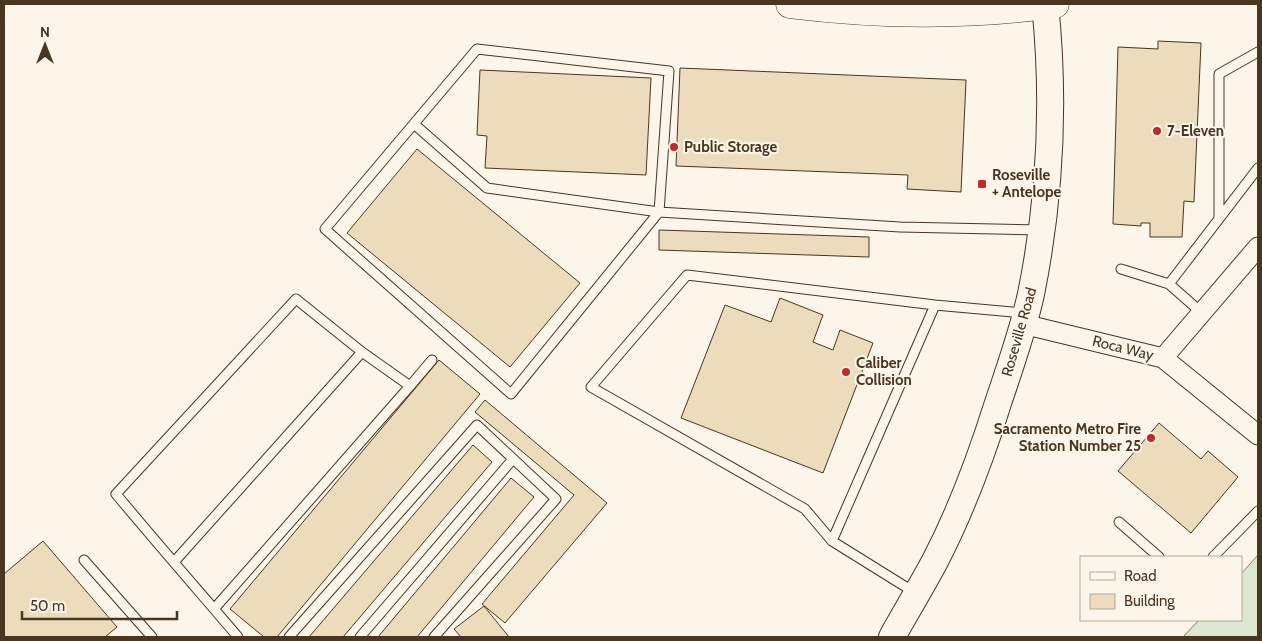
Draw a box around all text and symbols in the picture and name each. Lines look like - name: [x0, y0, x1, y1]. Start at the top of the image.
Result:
- north arrow: [20, 20, 70, 70]
- text: N: [40, 23, 50, 41]
- place label: 7-Eleven: [1167, 122, 1224, 140]
- marker: 7-Eleven: [1151, 125, 1163, 137]
- place label: Public Storage: [684, 138, 777, 156]
- marker: Public Storage: [668, 141, 680, 153]
- place label: Roseville + Antelope: [992, 166, 1062, 201]
- marker: Roseville + Antelope: [976, 178, 988, 190]
- street label: Roseville Road: [998, 285, 1040, 379]
- street label: Roca Way: [1091, 332, 1156, 364]
- place label: Caliber Collision: [856, 354, 912, 389]
- marker: Caliber Collision: [840, 366, 852, 378]
- place label: Sacramento Metro Fire Station Number 25: [994, 420, 1141, 455]
- marker: Sacramento Metro Fire Station Number 25: [1145, 432, 1157, 444]
- legend: [1080, 556, 1242, 621]
- text: Road: [1124, 567, 1157, 585]
- scale bar: [22, 588, 178, 620]
- text: Building: [1124, 592, 1175, 610]
- text: 50 m: [30, 597, 65, 615]

